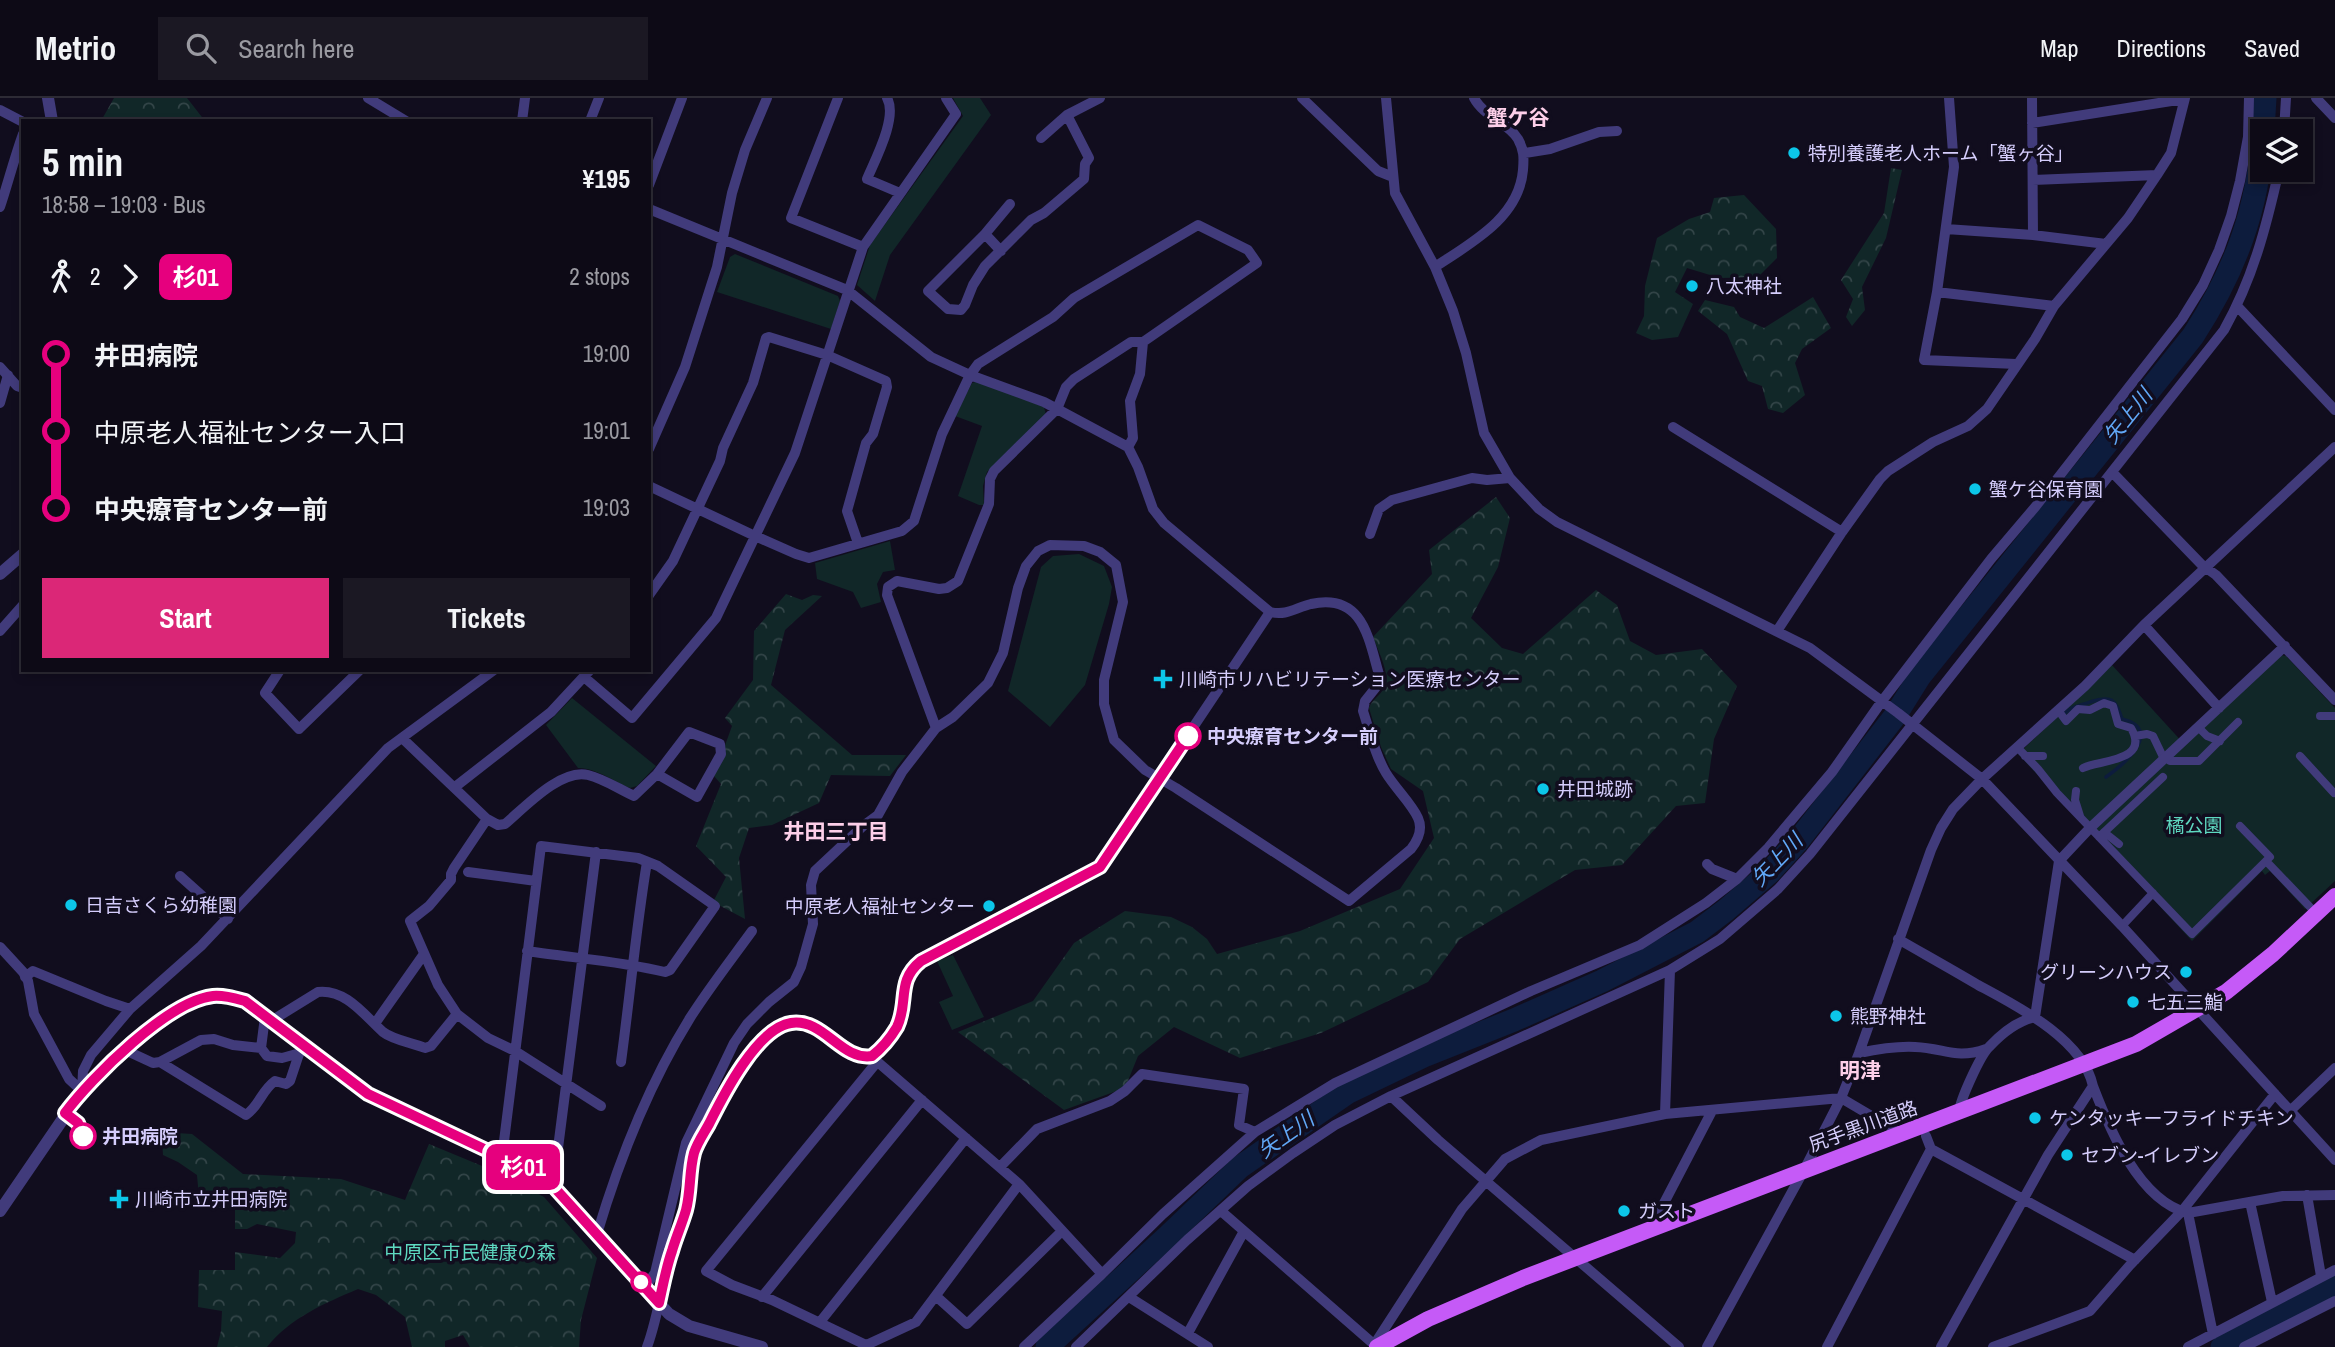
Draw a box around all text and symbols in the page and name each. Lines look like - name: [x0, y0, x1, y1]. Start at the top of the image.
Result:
- search box: [158, 17, 648, 80]
- text: Metrio: [35, 26, 116, 70]
- icon: search: [182, 29, 220, 67]
- text: Search here: [238, 31, 354, 66]
- text: Map: [2040, 32, 2078, 64]
- text: Directions: [2116, 32, 2206, 64]
- text: Saved: [2244, 32, 2300, 64]
- district label: 蟹ケ谷: [1487, 103, 1550, 132]
- map controls: [2250, 119, 2313, 182]
- button: layers: [2250, 119, 2313, 182]
- text: 5 min: [42, 137, 123, 188]
- place label: 特別養護老人ホーム「蟹ヶ谷」: [1808, 140, 2073, 166]
- marker: 特別養護老人ホーム「蟹ヶ谷」: [1786, 145, 1802, 161]
- text: ¥195: [583, 161, 630, 196]
- text: 18:58 – 19:03 · Bus: [42, 189, 206, 220]
- icon: walk: [42, 258, 80, 296]
- icon: forward: [111, 258, 149, 296]
- text: 2: [90, 261, 101, 292]
- text: 杉01: [173, 261, 218, 293]
- text: 2 stops: [569, 261, 630, 292]
- place label: 八太神社: [1706, 273, 1782, 299]
- marker: 八太神社: [1684, 278, 1700, 294]
- text: 井田病院: [94, 338, 198, 373]
- text: 19:00: [583, 338, 630, 369]
- water label: 矢上川: [2097, 381, 2160, 449]
- text: 中原老人福祉センター入口: [94, 415, 406, 450]
- text: 19:01: [583, 415, 630, 446]
- place label: 蟹ケ谷保育園: [1989, 476, 2103, 502]
- marker: 蟹ケ谷保育園: [1967, 481, 1983, 497]
- text: 中央療育センター前: [94, 492, 328, 527]
- text: 19:03: [583, 492, 630, 523]
- button: Start: [42, 578, 329, 658]
- button: Tickets: [343, 578, 630, 658]
- place label: 川崎市リハビリテーション医療センター: [1179, 666, 1521, 692]
- marker: 川崎市リハビリテーション医療センター: [1153, 669, 1173, 689]
- marker: 中央療育センター前: [1175, 723, 1201, 749]
- place label: 中央療育センター前: [1207, 723, 1378, 749]
- place label: 井田城跡: [1557, 776, 1633, 802]
- marker: 井田城跡: [1535, 781, 1551, 797]
- park label: 橘公園: [2165, 812, 2223, 838]
- district label: 井田三丁目: [784, 817, 889, 846]
- water label: 矢上川: [1744, 825, 1810, 892]
- place label: 日吉さくら幼稚園: [85, 892, 237, 918]
- place label: 中原老人福祉センター: [785, 893, 975, 919]
- marker: 日吉さくら幼稚園: [63, 897, 79, 913]
- marker: 中原老人福祉センター: [981, 898, 997, 914]
- place label: グリーンハウス: [2040, 959, 2172, 985]
- marker: グリーンハウス: [2178, 964, 2194, 980]
- place label: 七五三鮨: [2147, 989, 2223, 1015]
- marker: 七五三鮨: [2125, 994, 2141, 1010]
- place label: 熊野神社: [1850, 1003, 1926, 1029]
- marker: 熊野神社: [1828, 1008, 1844, 1024]
- district label: 明津: [1839, 1056, 1881, 1085]
- street label: 尻手黒川道路: [1805, 1094, 1921, 1158]
- water label: 矢上川: [1252, 1103, 1321, 1165]
- place label: ケンタッキーフライドチキン: [2049, 1105, 2294, 1131]
- marker: ケンタッキーフライドチキン: [2027, 1110, 2043, 1126]
- marker: 井田病院: [70, 1123, 96, 1149]
- place label: 井田病院: [102, 1123, 178, 1149]
- place label: セブン-イレブン: [2081, 1142, 2219, 1168]
- line badge: 杉01: [483, 1144, 563, 1190]
- marker: セブン-イレブン: [2059, 1147, 2075, 1163]
- text: 杉01: [500, 1151, 546, 1183]
- place label: 川崎市立井田病院: [135, 1186, 287, 1212]
- marker: 川崎市立井田病院: [109, 1189, 129, 1209]
- place label: ガスト: [1638, 1198, 1695, 1224]
- marker: ガスト: [1616, 1203, 1632, 1219]
- park label: 中原区市民健康の森: [384, 1239, 556, 1265]
- unlabelled marker: [631, 1272, 651, 1292]

